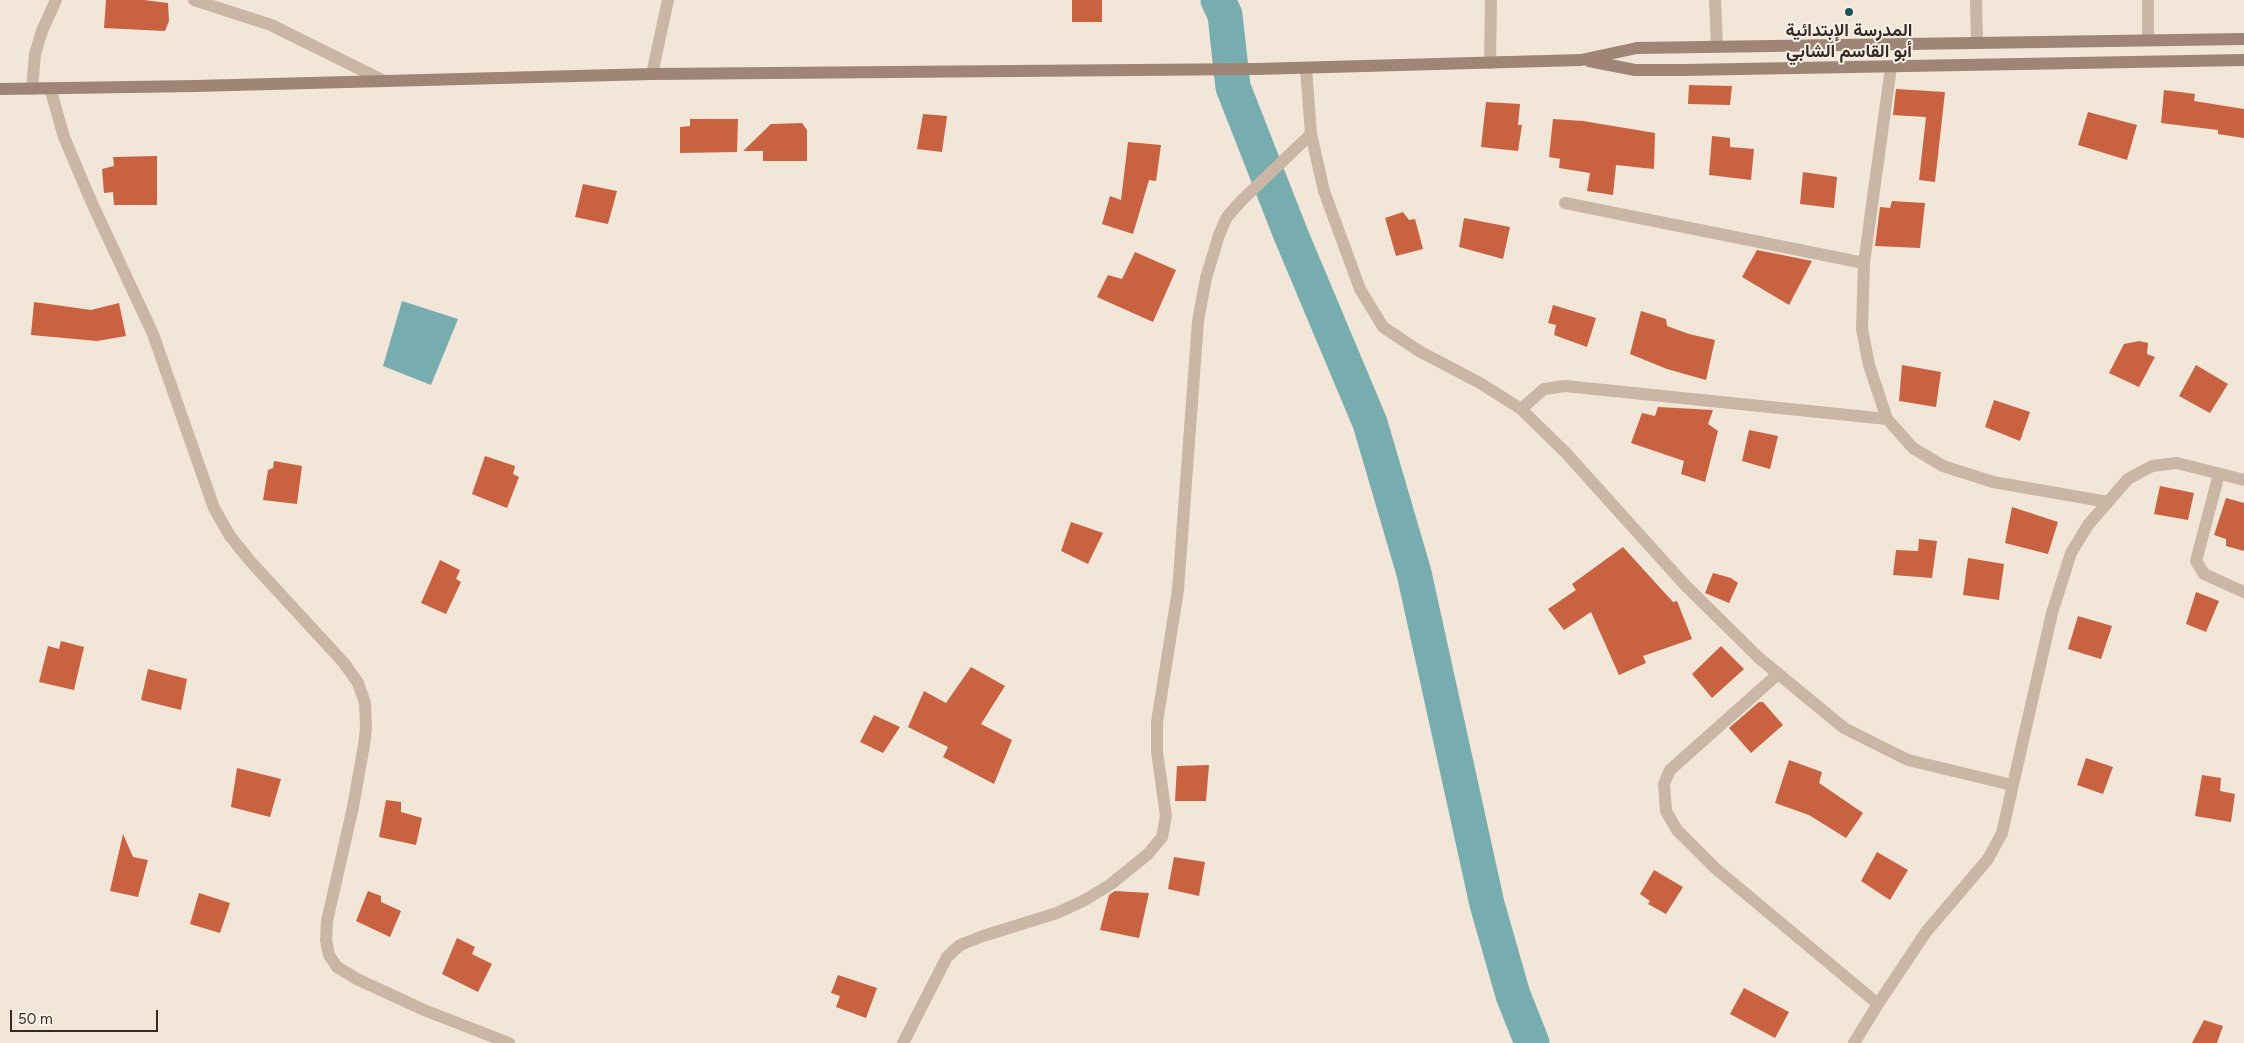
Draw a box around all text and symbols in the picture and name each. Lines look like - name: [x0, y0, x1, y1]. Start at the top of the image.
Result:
- marker: المدرسة الإبتدائية أبو القاسم الشابي: [1843, 6, 1855, 18]
- place label: المدرسة الإبتدائية أبو القاسم الشابي: [1786, 20, 1912, 62]
- scale bar: [12, 1000, 160, 1032]
- text: 50 m: [18, 1010, 53, 1028]

